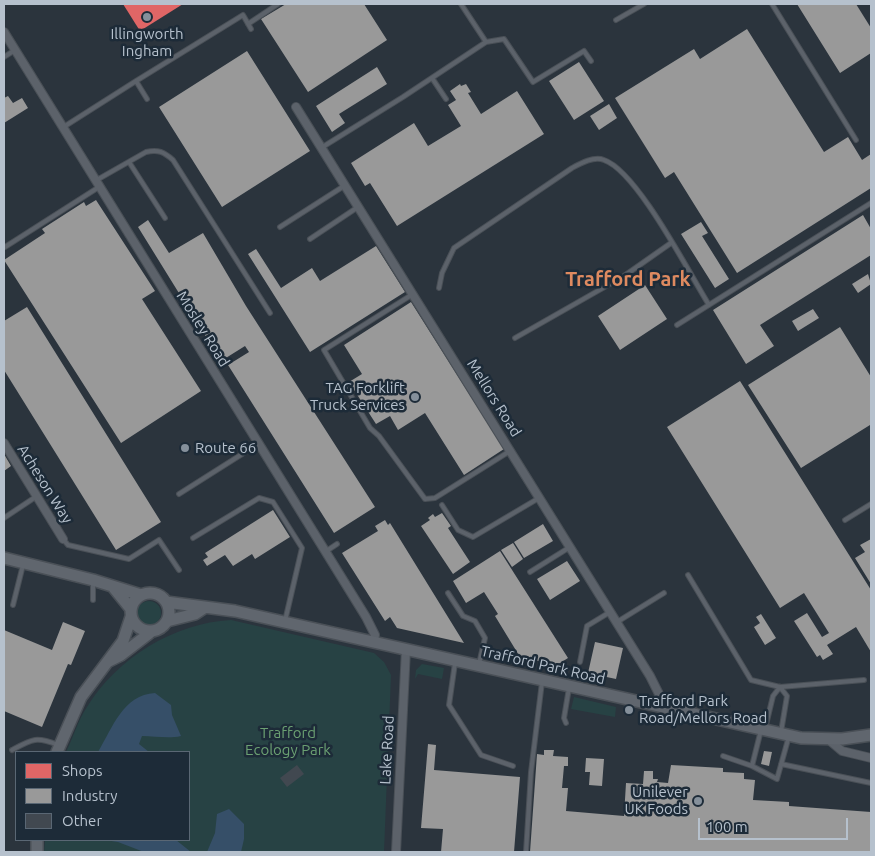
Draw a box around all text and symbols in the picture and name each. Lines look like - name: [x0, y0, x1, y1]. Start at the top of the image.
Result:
- marker: Illingworth Ingham: [141, 11, 153, 23]
- place label: Illingworth Ingham: [110, 25, 184, 60]
- district label: Trafford Park: [565, 267, 691, 291]
- street label: Mosley Road: [173, 288, 233, 370]
- street label: Mellors Road: [463, 356, 525, 440]
- place label: TAG Forklift Truck Services: [310, 379, 405, 414]
- marker: TAG Forklift Truck Services: [409, 391, 421, 403]
- place label: Route 66: [195, 439, 256, 457]
- street label: Acheson Way: [14, 441, 76, 527]
- marker: Route 66: [179, 442, 191, 454]
- street label: Trafford Park Road: [479, 642, 607, 688]
- place label: Trafford Park Road/Mellors Road: [639, 692, 767, 727]
- marker: Trafford Park Road/Mellors Road: [623, 704, 635, 716]
- street label: Lake Road: [376, 715, 398, 785]
- park label: Trafford Ecology Park: [245, 724, 331, 759]
- legend: [15, 751, 190, 841]
- text: Shops: [62, 762, 103, 779]
- place label: Unilever UK Foods: [624, 783, 688, 818]
- text: Industry: [62, 787, 117, 804]
- marker: Unilever UK Foods: [692, 795, 704, 807]
- scale bar: [700, 808, 850, 840]
- text: Other: [62, 812, 102, 829]
- text: 100 m: [706, 818, 748, 835]

